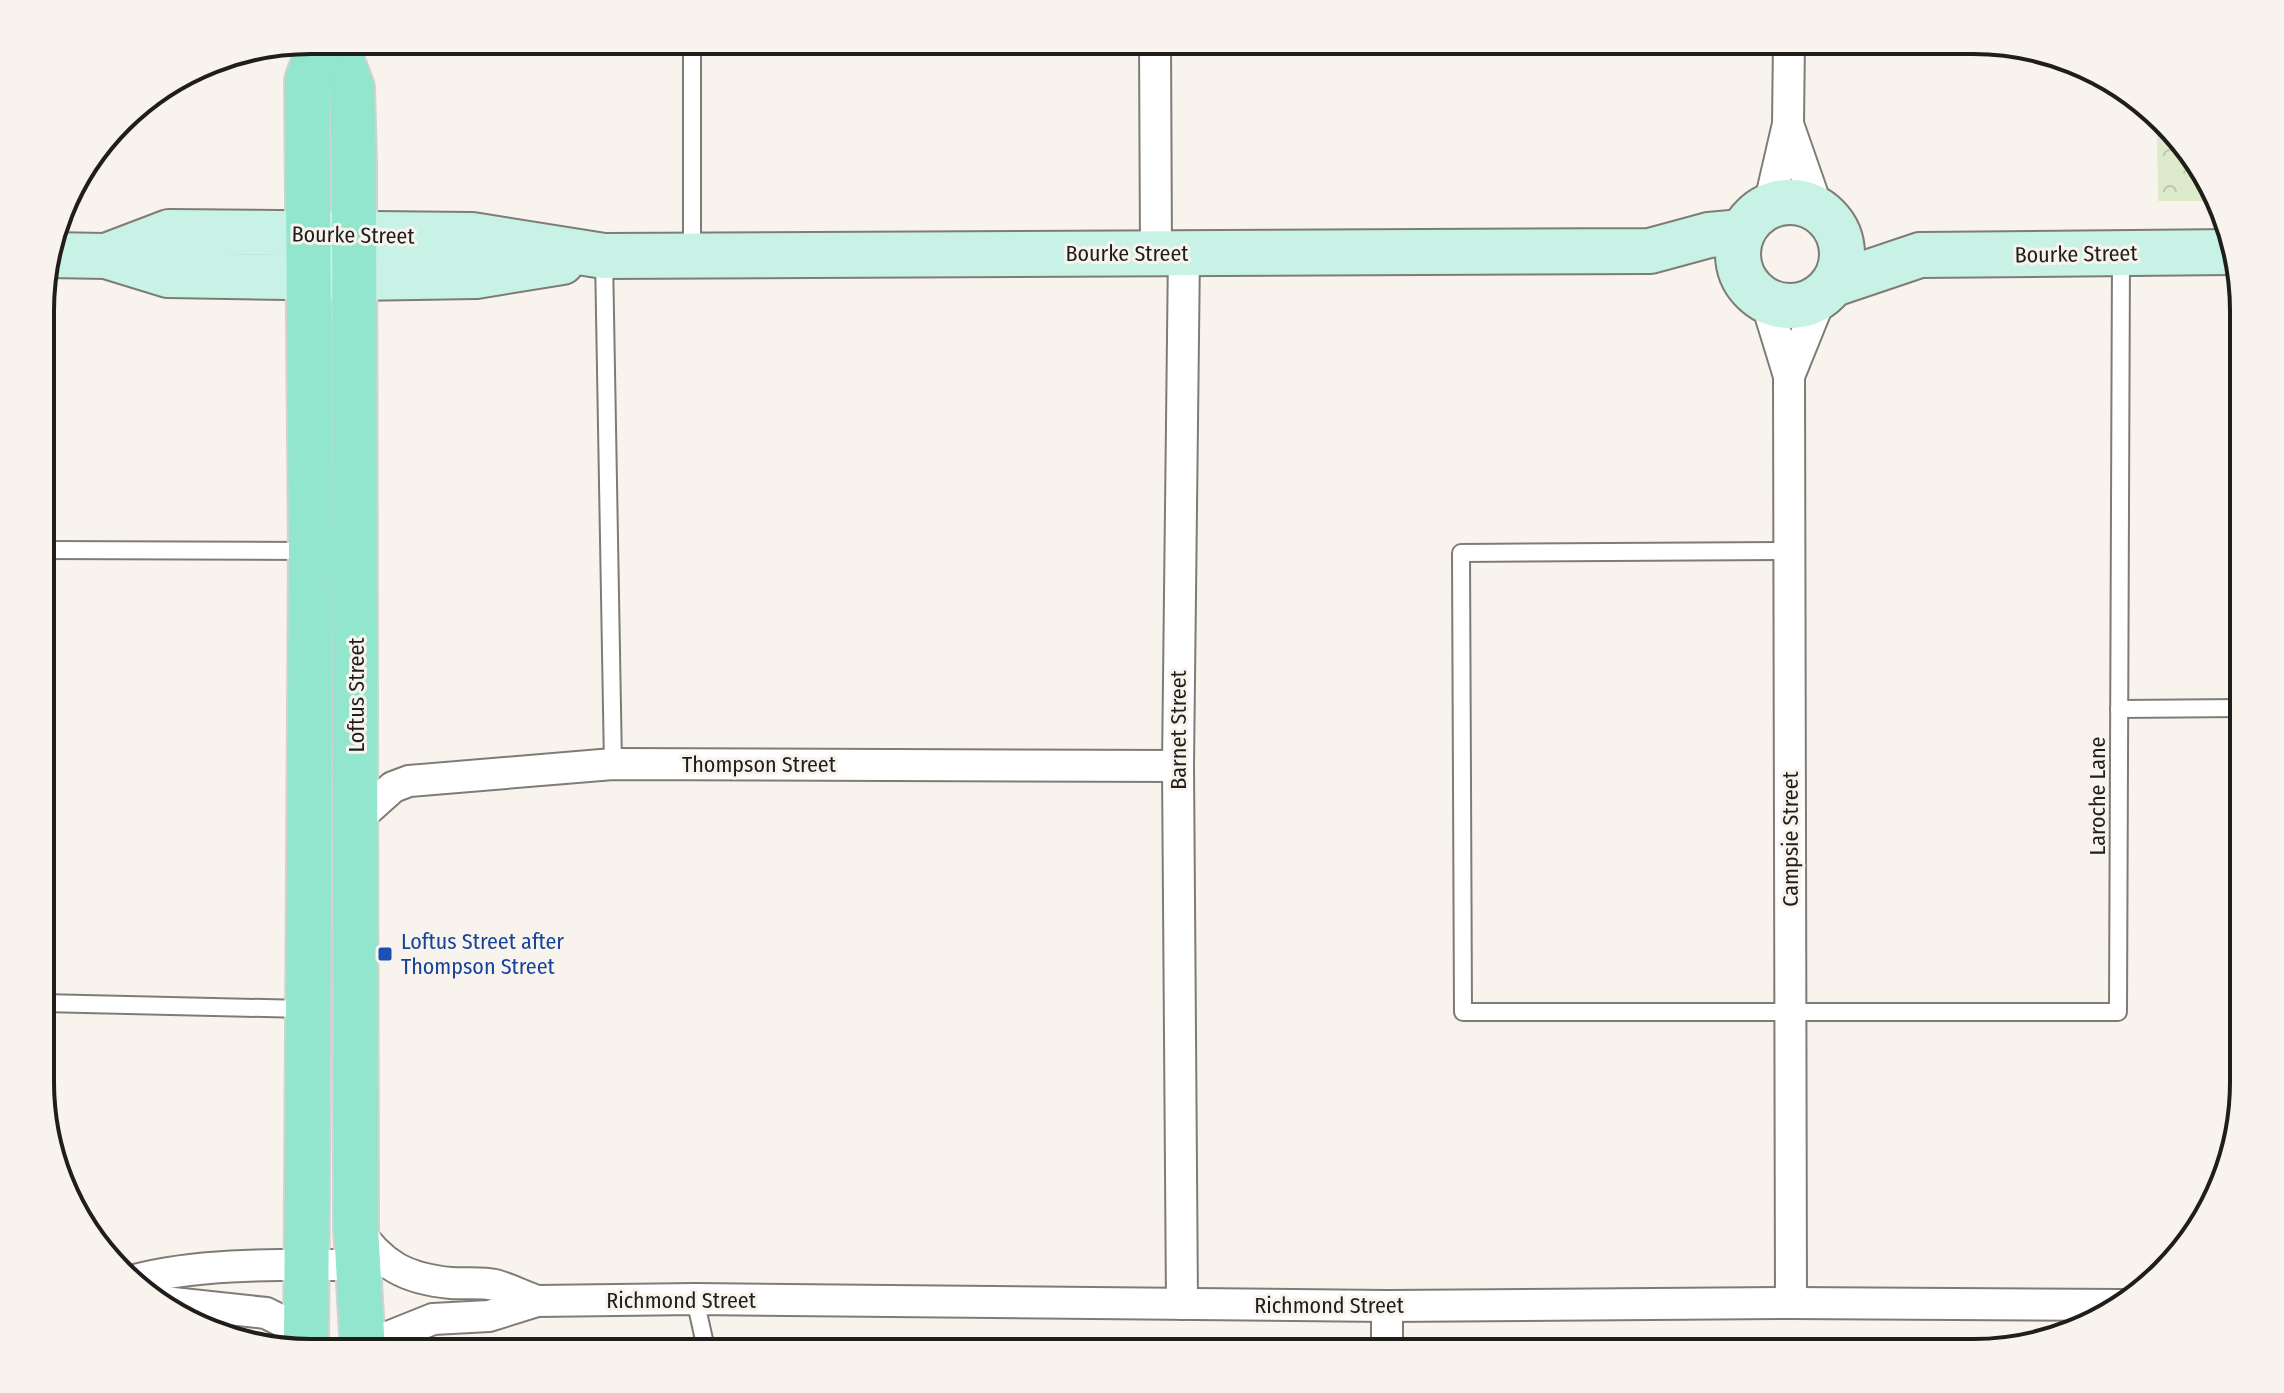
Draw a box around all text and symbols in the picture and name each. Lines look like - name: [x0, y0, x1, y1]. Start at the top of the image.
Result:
- street label: Bourke Street: [291, 220, 416, 250]
- street label: Bourke Street: [2014, 239, 2139, 269]
- street label: Bourke Street: [1066, 240, 1189, 267]
- street label: Loftus Street: [343, 637, 370, 752]
- street label: Barnet Street: [1165, 669, 1192, 790]
- street label: Laroche Lane: [2084, 737, 2111, 855]
- street label: Thompson Street: [682, 751, 837, 778]
- street label: Campsie Street: [1777, 770, 1804, 907]
- place label: Loftus Street after Thompson Street: [401, 928, 564, 980]
- marker: Loftus Street after Thompson Street: [376, 945, 394, 963]
- street label: Richmond Street: [606, 1287, 757, 1314]
- street label: Richmond Street: [1254, 1292, 1405, 1319]

